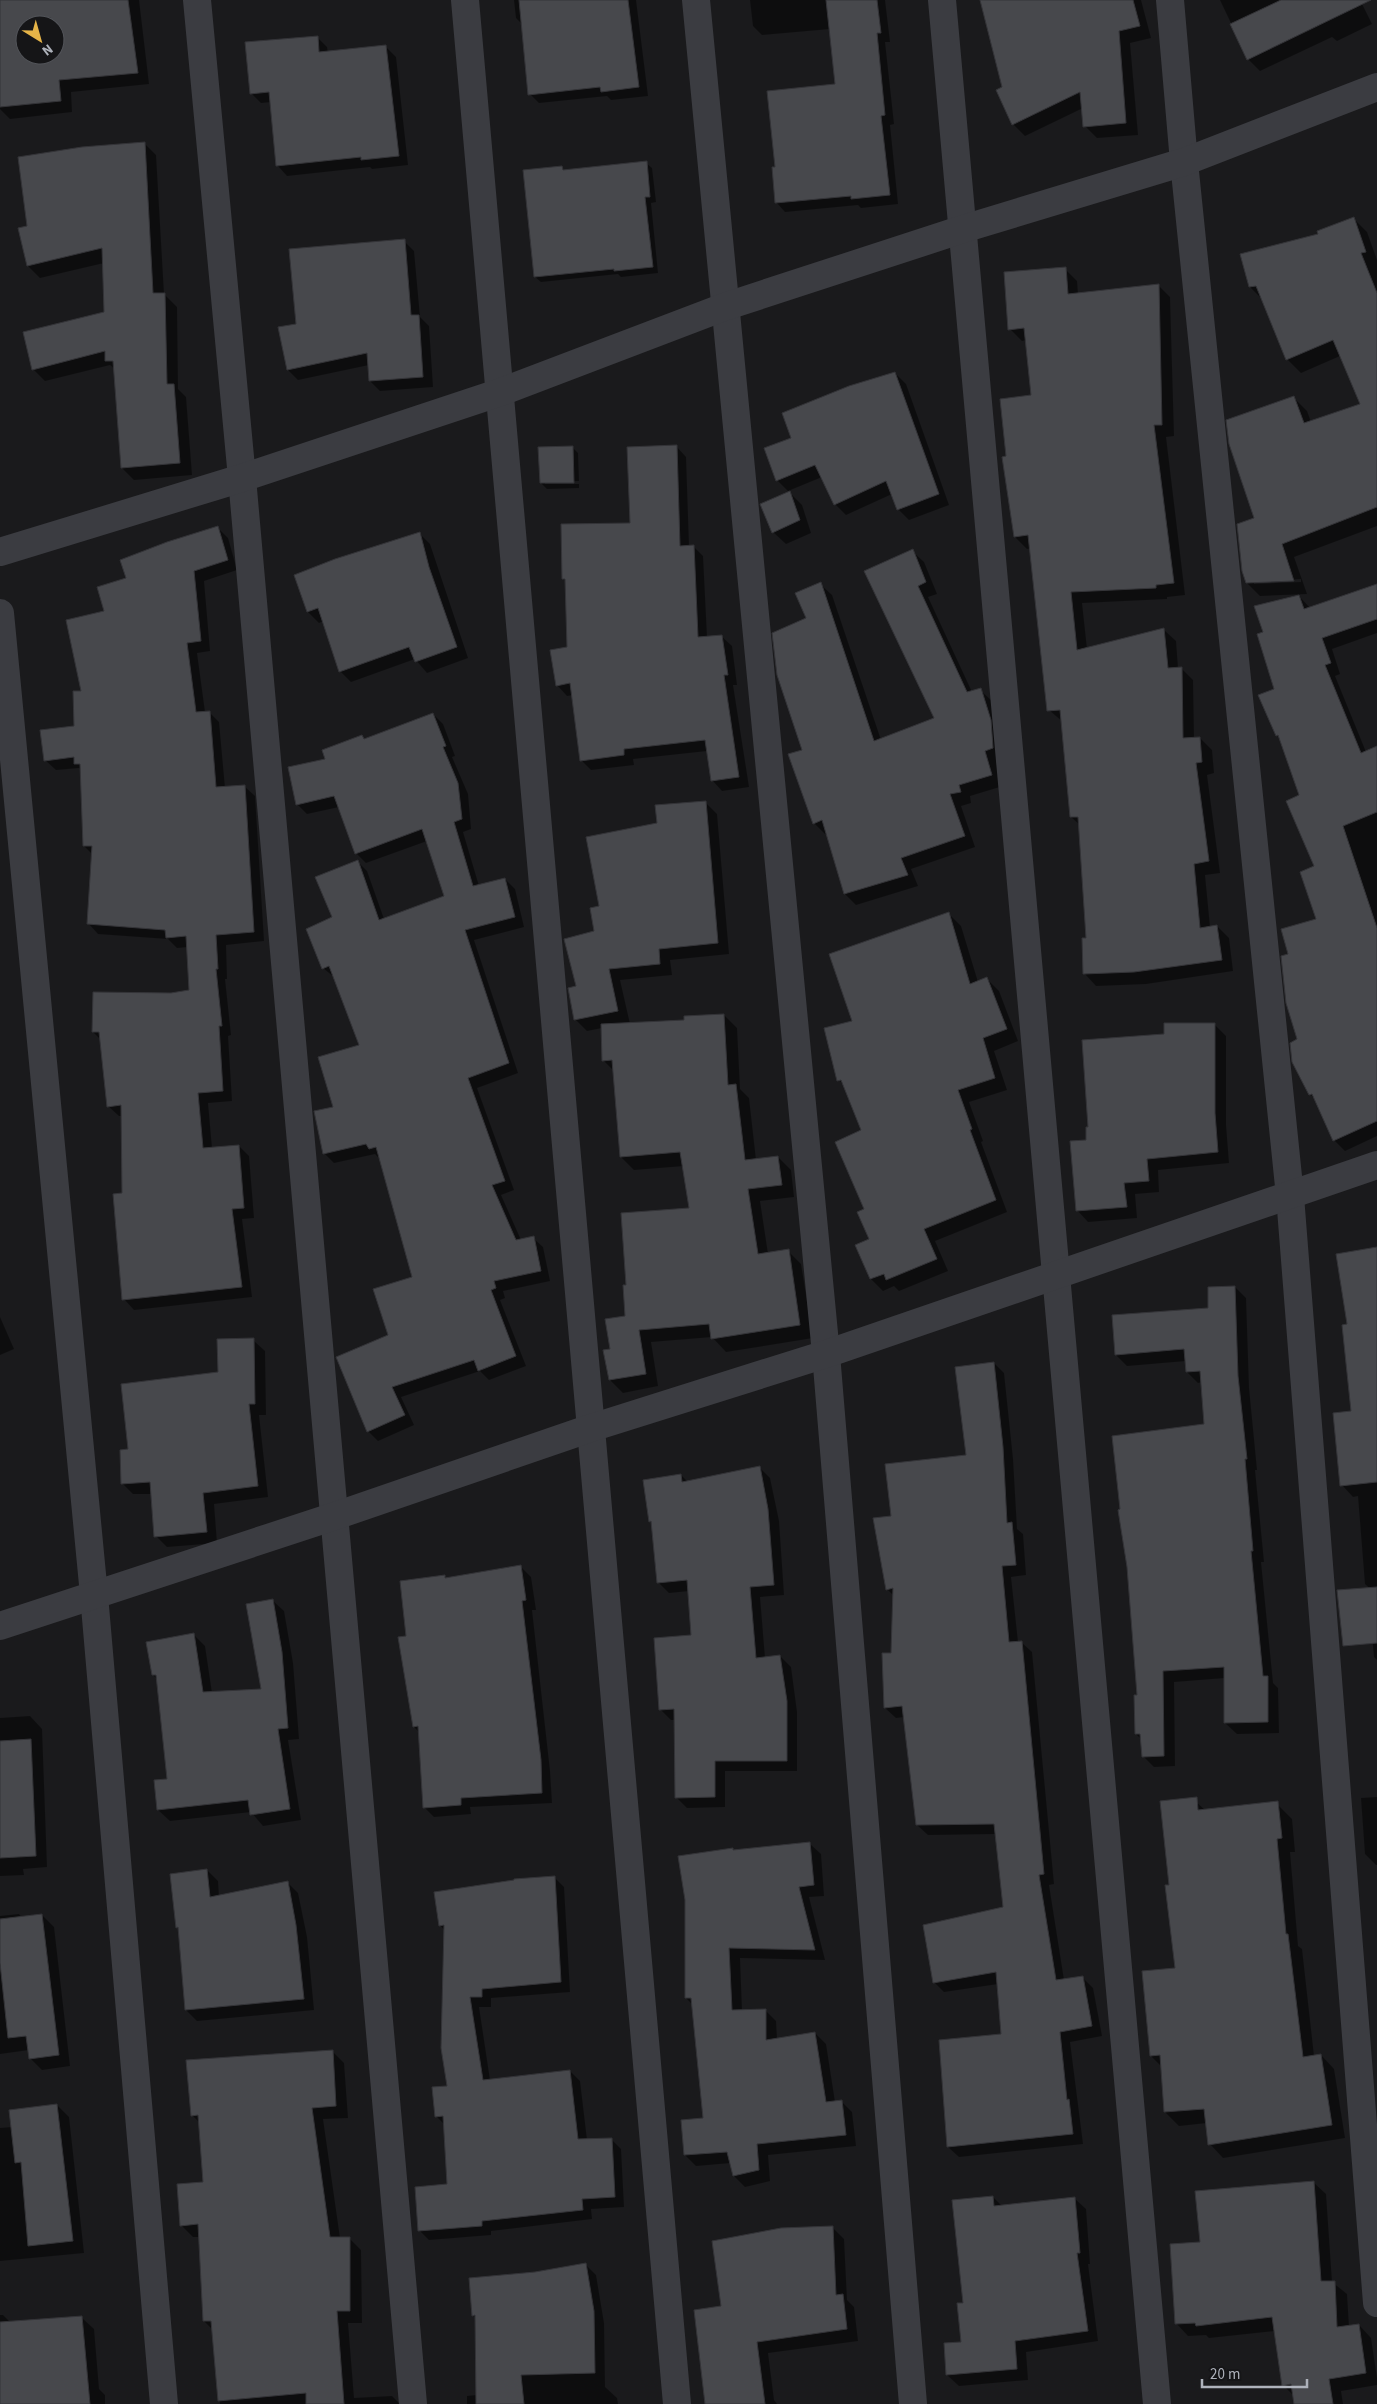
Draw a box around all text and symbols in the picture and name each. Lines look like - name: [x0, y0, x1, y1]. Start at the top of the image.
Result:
- north arrow: [15, 15, 65, 65]
- text: N: [37, 39, 57, 60]
- scale bar: [1202, 2356, 1307, 2388]
- text: 20 m: [1210, 2364, 1240, 2385]

